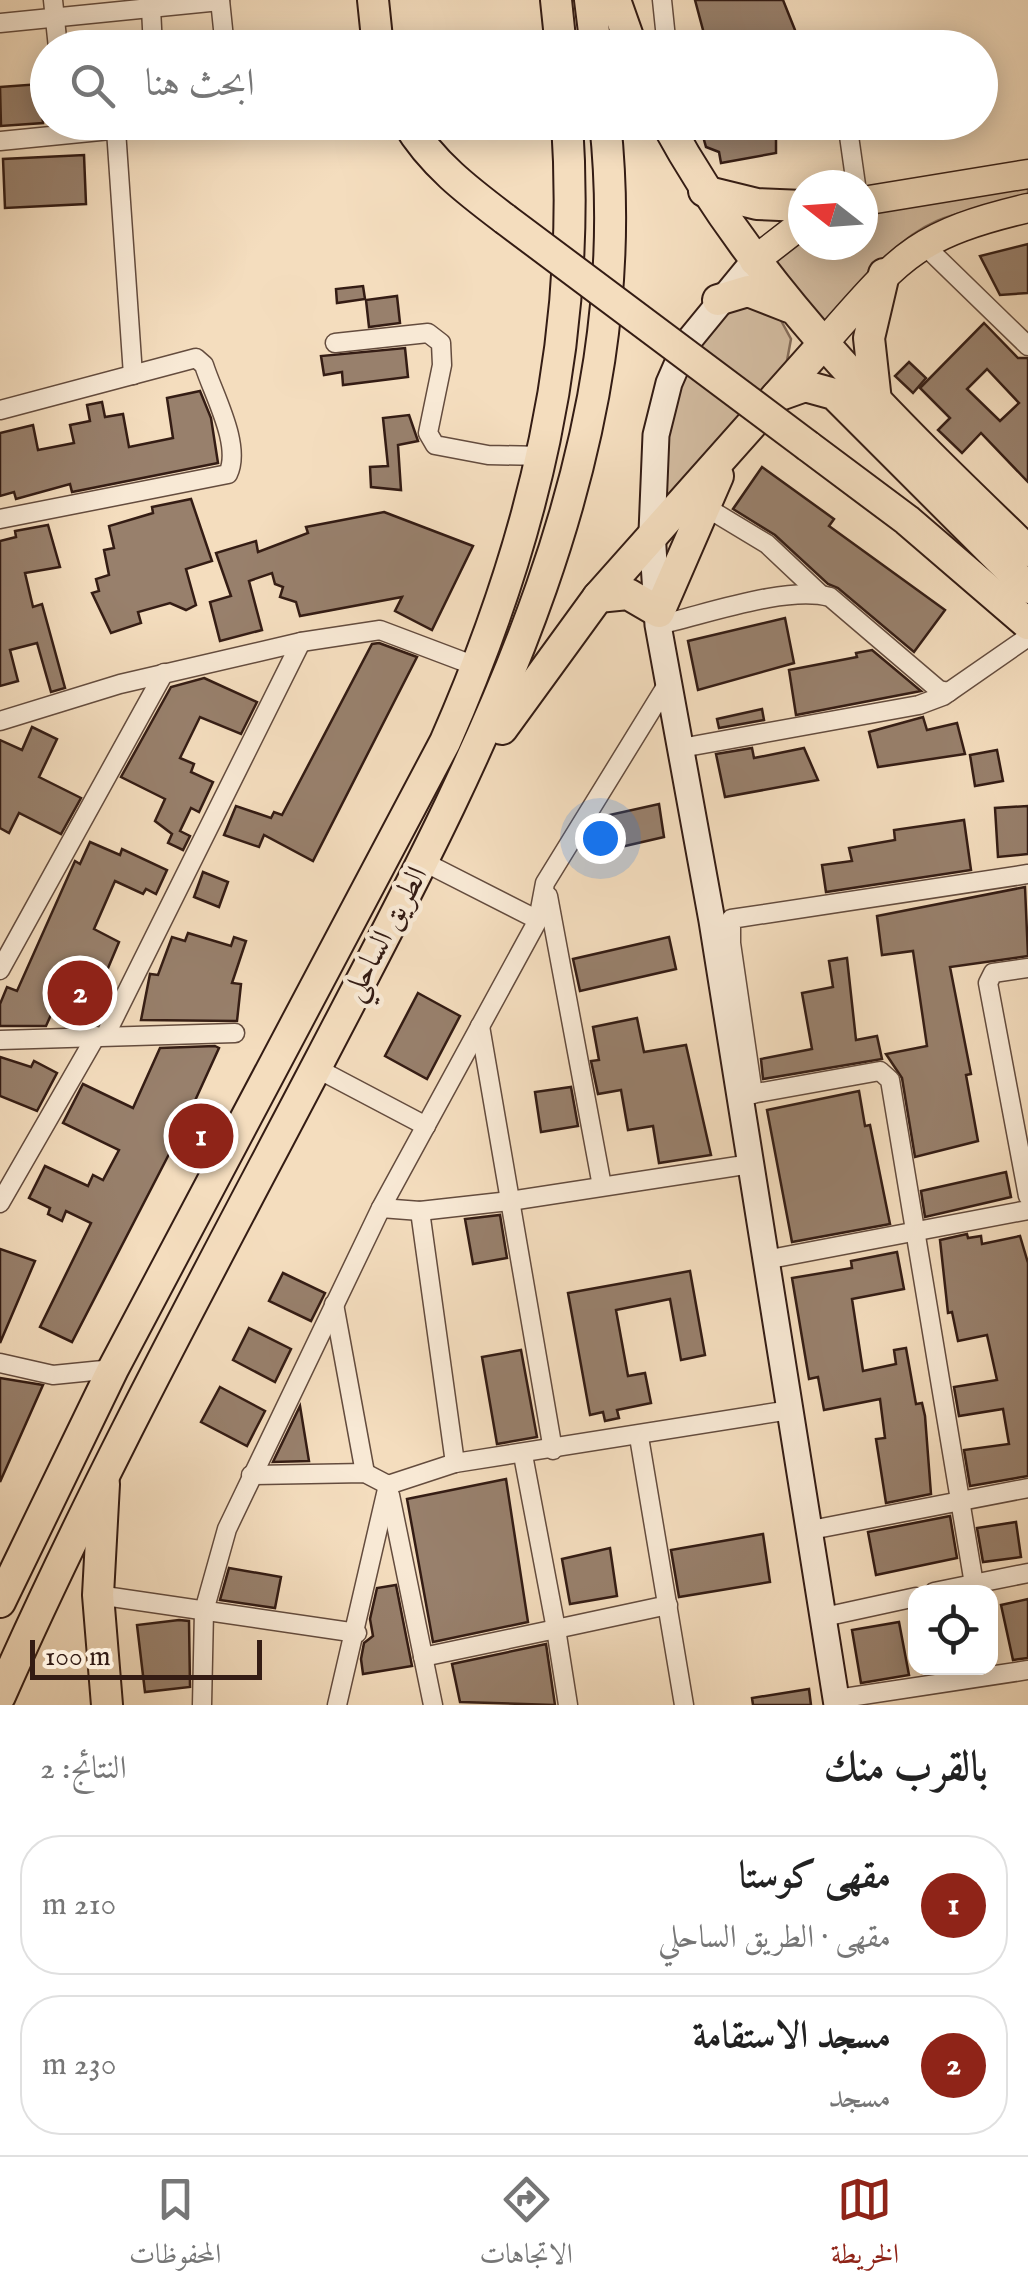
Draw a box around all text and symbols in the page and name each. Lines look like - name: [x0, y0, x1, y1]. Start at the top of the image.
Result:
- search box: [30, 30, 998, 140]
- icon: search: [65, 58, 120, 113]
- text: ابحث هنا: [145, 61, 255, 109]
- north arrow: [788, 170, 878, 260]
- your location: [575, 813, 626, 864]
- street label: الطريق الساحلي: [335, 860, 444, 1011]
- pin: 2: [48, 956, 112, 1030]
- pin: 1: [168, 1098, 234, 1174]
- map controls: [908, 1585, 998, 1675]
- button: locate: [908, 1585, 998, 1675]
- scale bar: [30, 1635, 262, 1680]
- text: 100 m: [45, 1640, 111, 1675]
- text: بالقرب منك: [824, 1742, 988, 1795]
- text: النتائج: 2: [40, 1749, 127, 1790]
- text: مقهى كوستا: [739, 1853, 891, 1901]
- text: 210 m: [42, 1885, 116, 1926]
- text: 1: [948, 1885, 959, 1926]
- text: مقهى · الطريق الساحلي: [658, 1918, 891, 1959]
- text: مسجد الاستقامة: [692, 2013, 891, 2061]
- text: 230 m: [42, 2045, 116, 2086]
- text: 2: [946, 2045, 961, 2086]
- text: مسجد: [828, 2078, 891, 2119]
- tab: المحفوظات: [129, 2172, 221, 2281]
- tab: الاتجاهات: [479, 2172, 573, 2281]
- tab: الخريطة: [831, 2172, 899, 2281]

